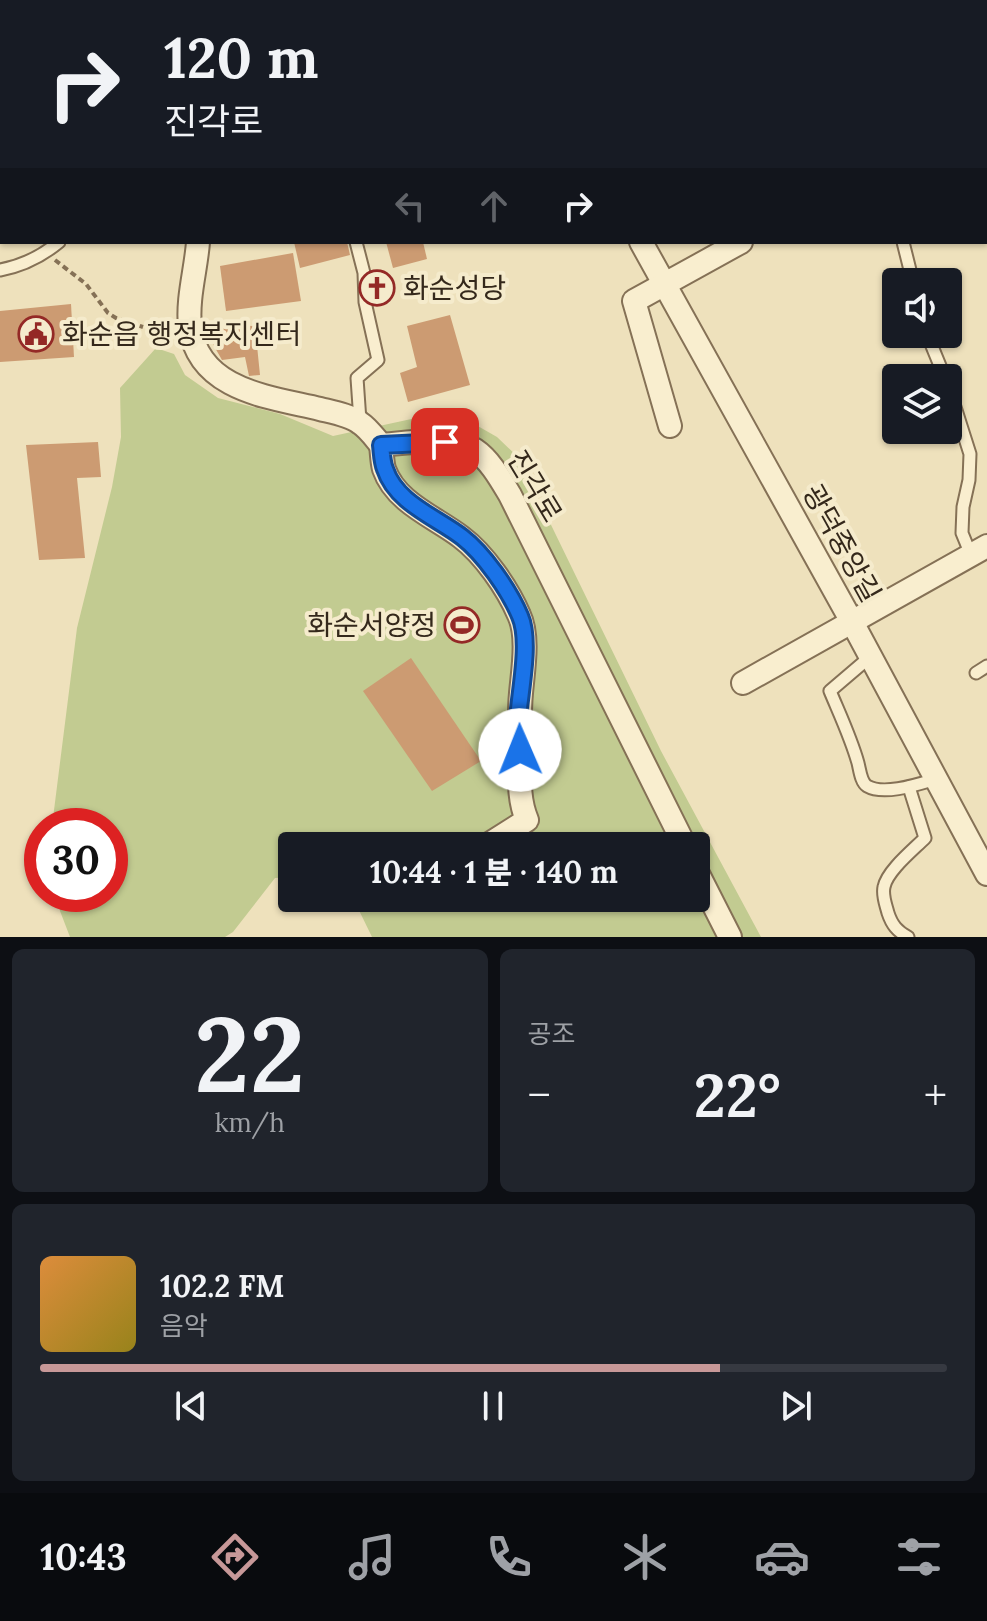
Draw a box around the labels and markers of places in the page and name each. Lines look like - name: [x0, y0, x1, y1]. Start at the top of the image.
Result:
- church icon: 화순성당: [358, 269, 396, 307]
- place label: 화순성당: [403, 270, 506, 306]
- public building icon: 화순읍 행정복지센터: [17, 315, 55, 353]
- place label: 화순읍 행정복지센터: [62, 316, 301, 352]
- pin: [411, 408, 479, 476]
- sports icon: 화순서양정: [443, 606, 481, 644]
- place label: 화순서양정: [307, 607, 436, 643]

